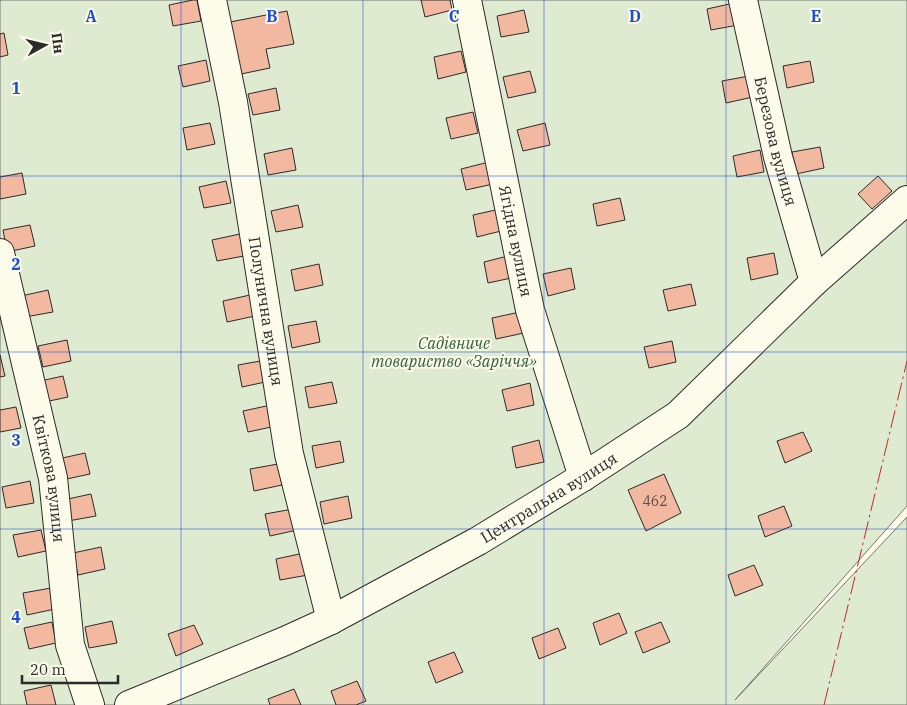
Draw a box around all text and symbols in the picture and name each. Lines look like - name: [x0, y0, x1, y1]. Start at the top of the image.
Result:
- text: A: [85, 6, 97, 26]
- text: B: [266, 6, 278, 26]
- text: C: [449, 6, 459, 26]
- text: D: [629, 6, 641, 26]
- text: E: [811, 6, 821, 26]
- north arrow: [20, 20, 70, 70]
- text: Пн: [48, 32, 68, 55]
- street label: Березова вулиця: [750, 75, 802, 208]
- text: 1: [11, 78, 21, 98]
- street label: Ягідна вулиця: [495, 184, 537, 299]
- street label: Полунична вулиця: [245, 235, 288, 387]
- text: 2: [11, 254, 21, 274]
- park label: Садівниче товариство «Заріччя»: [371, 333, 537, 371]
- street label: Квіткова вулиця: [28, 412, 69, 543]
- text: 3: [11, 430, 21, 450]
- street label: Центральна вулиця: [477, 448, 621, 547]
- house number: 462: [642, 492, 668, 510]
- text: 4: [11, 607, 21, 627]
- scale bar: [22, 652, 119, 684]
- text: 20 m: [30, 660, 66, 679]

